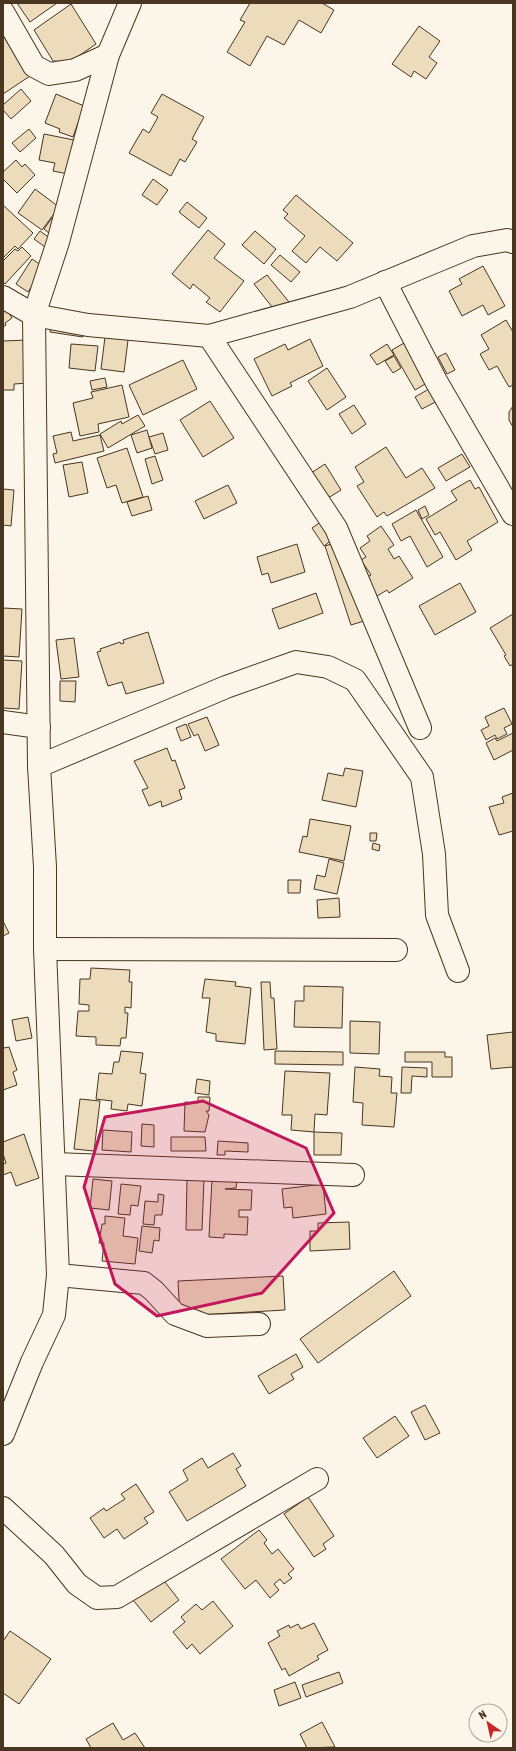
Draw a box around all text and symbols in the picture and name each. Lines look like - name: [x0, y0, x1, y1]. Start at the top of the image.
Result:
- north arrow: [468, 1703, 508, 1743]
- text: N: [476, 1708, 488, 1722]

